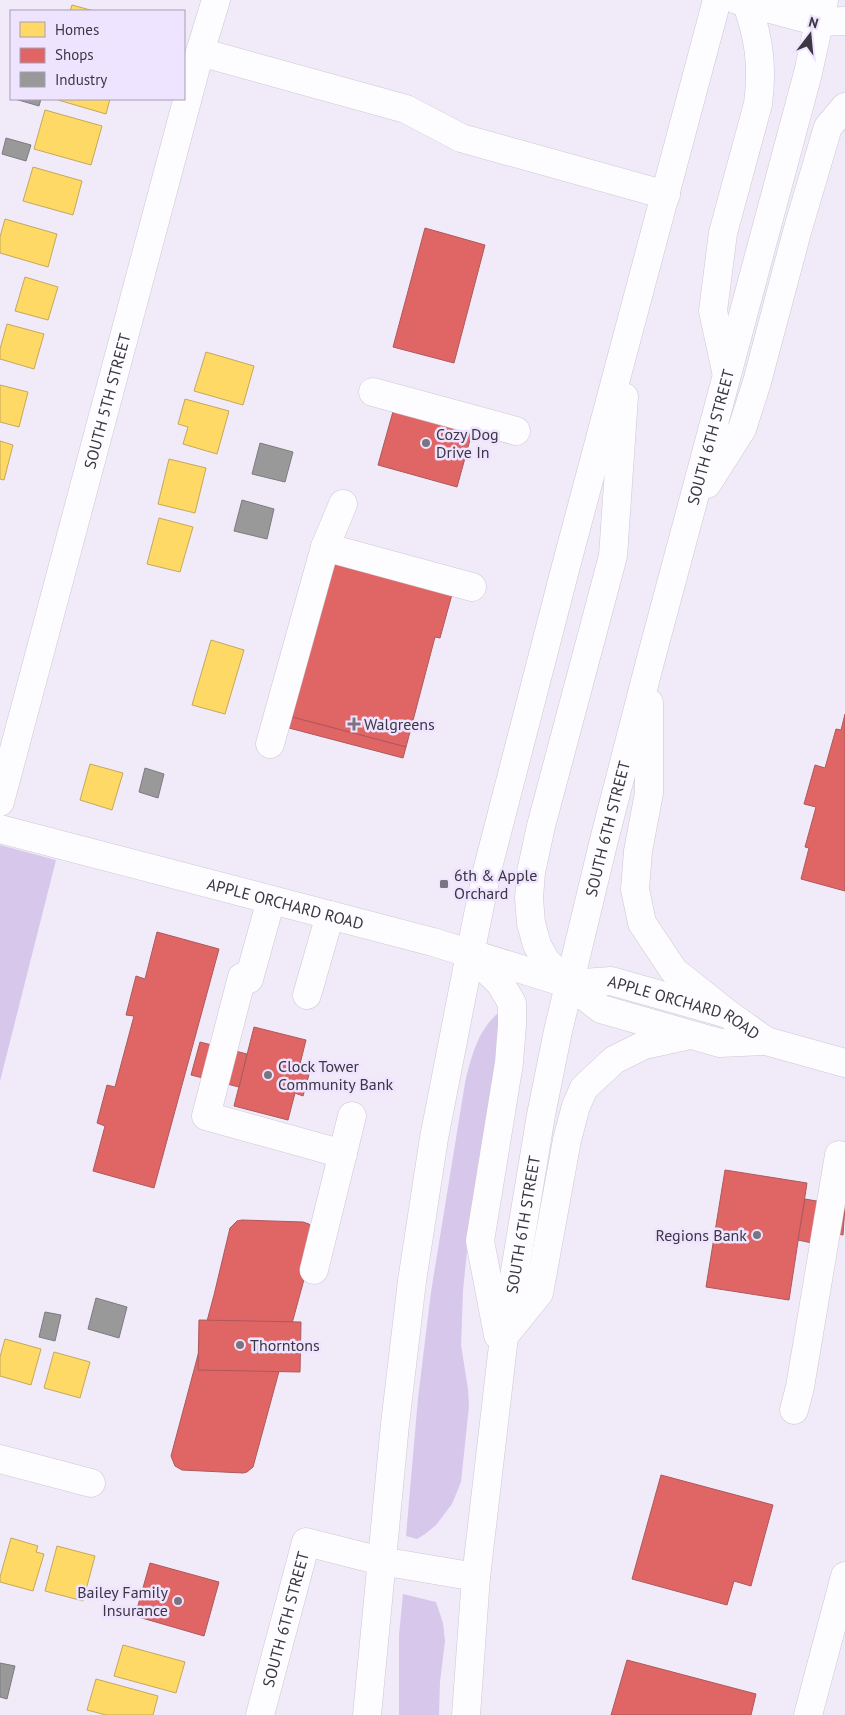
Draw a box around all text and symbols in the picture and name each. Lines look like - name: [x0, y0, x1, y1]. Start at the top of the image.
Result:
- legend: [10, 10, 185, 100]
- north arrow: [785, 10, 835, 60]
- text: N: [807, 13, 820, 32]
- text: Homes: [55, 20, 99, 39]
- text: Shops: [55, 45, 94, 64]
- text: Industry: [55, 70, 107, 89]
- street label: SOUTH 5TH STREET: [79, 331, 135, 471]
- street label: SOUTH 6TH STREET: [683, 367, 738, 507]
- place label: Cozy Dog Drive In: [436, 424, 499, 462]
- marker: Cozy Dog Drive In: [420, 437, 432, 449]
- place label: Walgreens: [364, 714, 435, 734]
- marker: Walgreens: [348, 718, 360, 730]
- street label: SOUTH 6TH STREET: [581, 758, 634, 899]
- place label: 6th & Apple Orchard: [454, 865, 537, 903]
- street label: APPLE ORCHARD ROAD: [205, 873, 366, 933]
- marker: 6th & Apple Orchard: [438, 878, 450, 890]
- street label: APPLE ORCHARD ROAD: [606, 971, 764, 1043]
- place label: Clock Tower Community Bank: [278, 1056, 393, 1094]
- marker: Clock Tower Community Bank: [262, 1069, 274, 1081]
- street label: SOUTH 6TH STREET: [501, 1154, 544, 1295]
- place label: Regions Bank: [655, 1225, 747, 1245]
- marker: Regions Bank: [751, 1229, 763, 1241]
- place label: Thorntons: [250, 1335, 320, 1355]
- marker: Thorntons: [234, 1339, 246, 1351]
- street label: SOUTH 6TH STREET: [258, 1549, 313, 1689]
- place label: Bailey Family Insurance: [77, 1582, 169, 1620]
- marker: Bailey Family Insurance: [172, 1595, 184, 1607]

